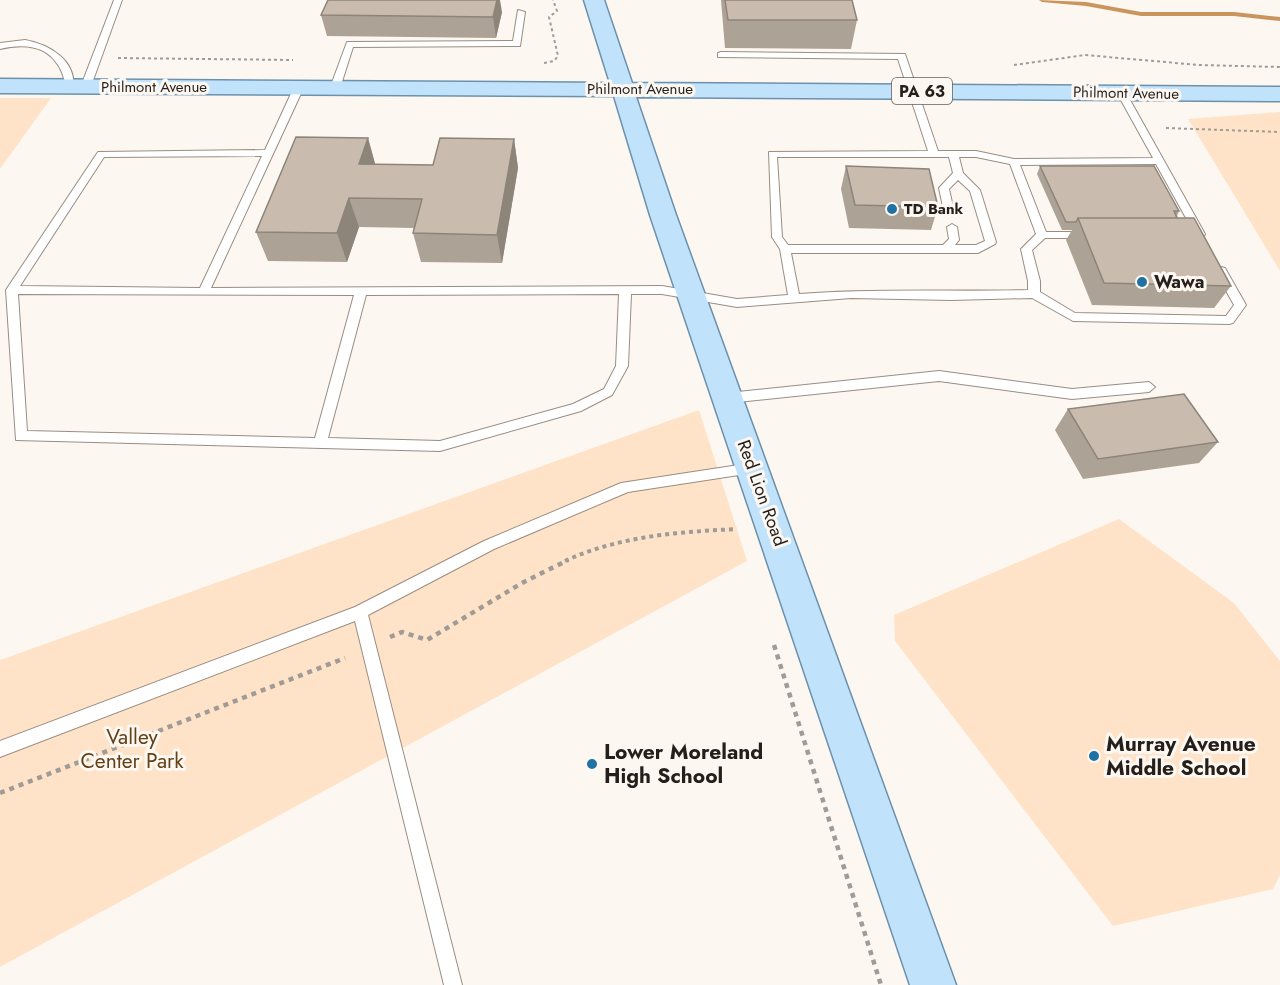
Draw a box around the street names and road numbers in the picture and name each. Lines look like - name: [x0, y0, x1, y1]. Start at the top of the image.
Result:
- street label: Philmont Avenue: [101, 76, 207, 98]
- street label: Philmont Avenue: [587, 78, 693, 100]
- road number: PA 63: [892, 78, 952, 104]
- street label: Philmont Avenue: [1073, 81, 1179, 105]
- street label: Red Lion Road: [731, 436, 793, 550]

